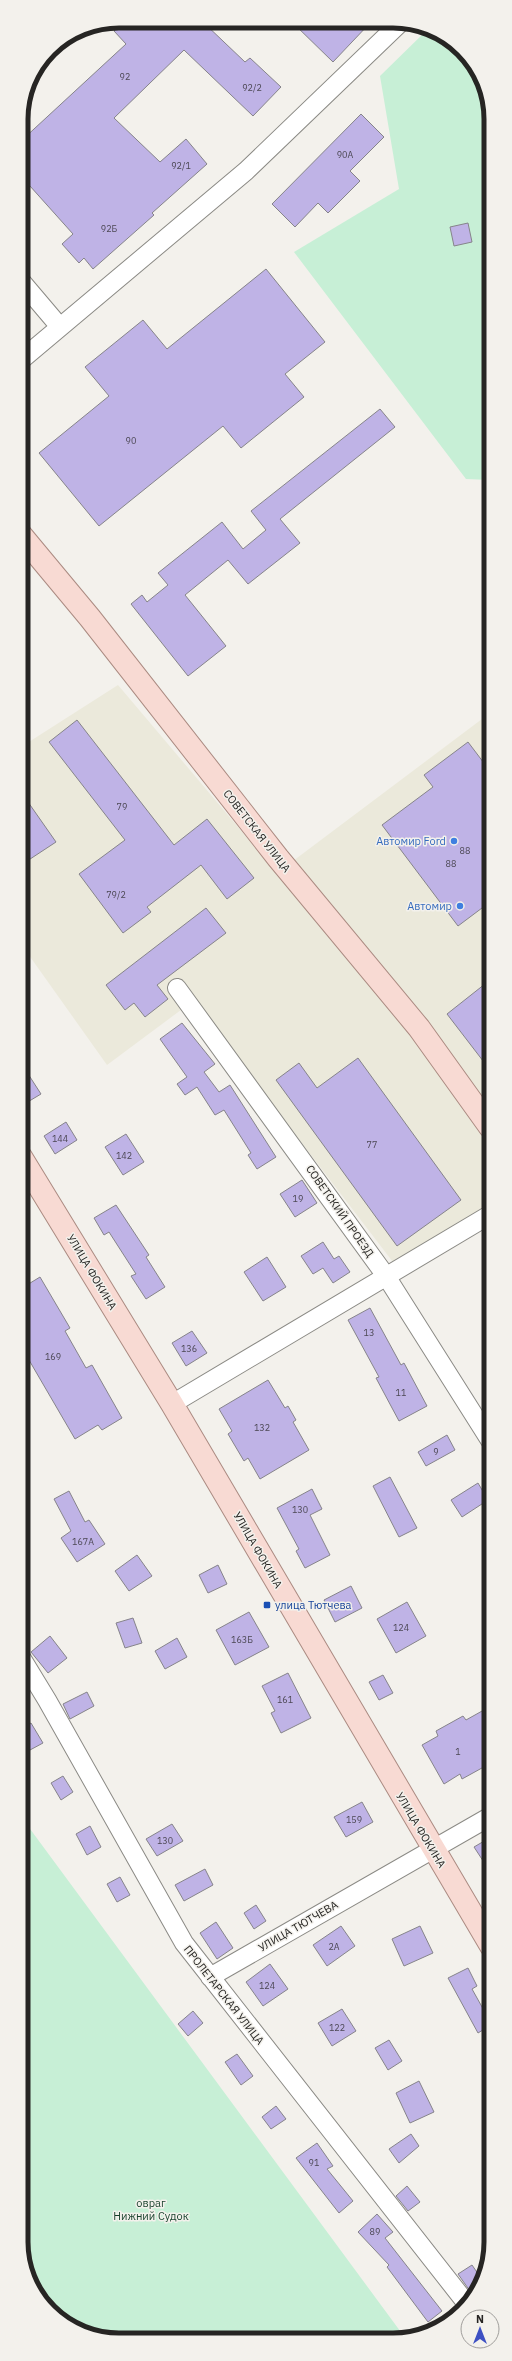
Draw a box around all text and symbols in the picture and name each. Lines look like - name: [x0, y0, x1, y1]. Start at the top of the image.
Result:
- house number: 92: [120, 71, 130, 82]
- house number: 92/2: [242, 82, 262, 93]
- house number: 90А: [337, 149, 354, 160]
- house number: 92/1: [171, 160, 191, 171]
- house number: 92Б: [101, 223, 118, 234]
- house number: 90: [126, 435, 136, 446]
- street label: СОВЕТСКАЯ УЛИЦА: [220, 787, 294, 875]
- house number: 79: [117, 801, 127, 812]
- place label: Автомир Ford: [376, 834, 446, 848]
- marker: Автомир Ford: [449, 836, 459, 846]
- house number: 88: [460, 845, 470, 856]
- house number: 88: [446, 858, 456, 869]
- house number: 79/2: [106, 889, 126, 900]
- place label: Автомир: [407, 899, 452, 913]
- marker: Автомир: [455, 901, 465, 911]
- house number: 144: [52, 1133, 68, 1144]
- house number: 77: [367, 1139, 377, 1150]
- house number: 142: [116, 1150, 132, 1161]
- street label: СОВЕТСКИЙ ПРОЕЗД: [303, 1162, 377, 1260]
- house number: 19: [293, 1193, 303, 1204]
- street label: УЛИЦА ФОКИНА: [64, 1232, 120, 1312]
- house number: 13: [364, 1327, 374, 1338]
- house number: 136: [181, 1343, 197, 1354]
- house number: 169: [45, 1351, 61, 1362]
- house number: 11: [396, 1387, 406, 1398]
- house number: 132: [254, 1422, 270, 1433]
- house number: 9: [433, 1446, 439, 1457]
- house number: 130: [292, 1504, 308, 1515]
- street label: УЛИЦА ФОКИНА: [230, 1509, 286, 1591]
- house number: 167А: [72, 1536, 94, 1547]
- place label: улица Тютчева: [275, 1598, 352, 1612]
- marker: улица Тютчева: [262, 1600, 272, 1610]
- house number: 124: [393, 1622, 409, 1633]
- house number: 163Б: [231, 1634, 253, 1645]
- house number: 161: [277, 1694, 293, 1705]
- house number: 1: [455, 1746, 461, 1757]
- street label: УЛИЦА ФОКИНА: [393, 1790, 449, 1870]
- house number: 159: [346, 1814, 362, 1825]
- house number: 130: [157, 1835, 173, 1846]
- street label: УЛИЦА ТЮТЧЕВА: [256, 1898, 340, 1954]
- house number: 2А: [328, 1941, 340, 1952]
- street label: ПРОЛЕТАРСКАЯ УЛИЦА: [181, 1943, 267, 2047]
- house number: 124: [259, 1980, 275, 1991]
- house number: 122: [329, 2022, 345, 2033]
- house number: 91: [309, 2157, 319, 2168]
- park label: овраг Нижний Судок: [113, 2196, 189, 2223]
- house number: 89: [370, 2226, 380, 2237]
- north arrow: [460, 2309, 500, 2349]
- text: N: [476, 2312, 484, 2326]

